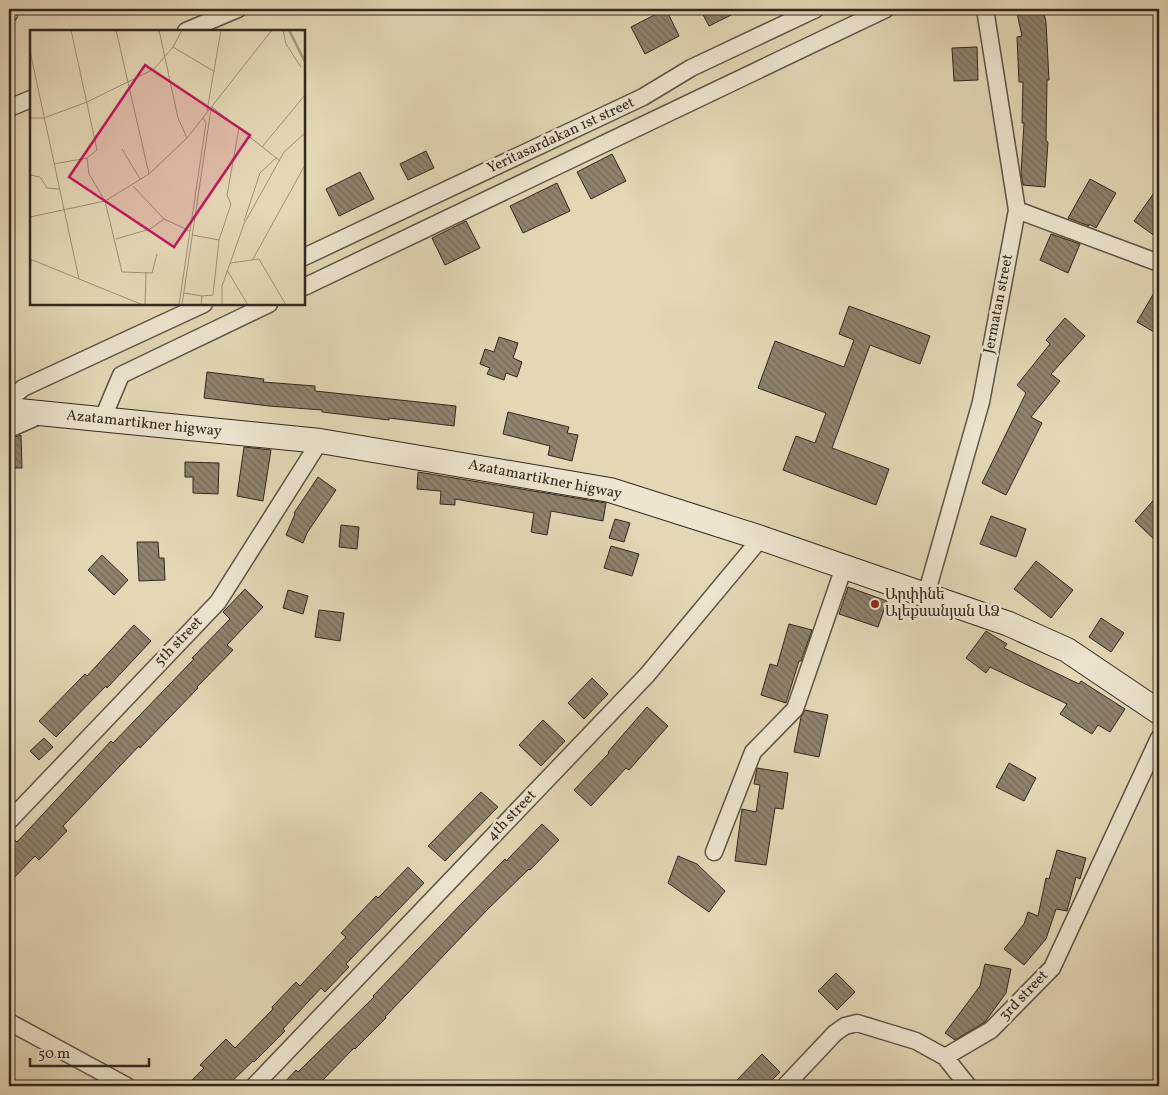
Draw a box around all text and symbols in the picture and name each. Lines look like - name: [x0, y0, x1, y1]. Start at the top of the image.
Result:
- inset map: [30, 30, 305, 305]
- street label: Yeritasardakan 1st street: [484, 93, 638, 179]
- street label: Jermatan street: [979, 252, 1019, 356]
- street label: Azatamartikner higway: [65, 405, 223, 443]
- street label: Azatamartikner higway: [466, 455, 624, 505]
- place label: Արփինե Ալեքսանյան ԱՁ: [885, 585, 1000, 623]
- marker: Արփինե Ալեքսանյան ԱՁ: [869, 598, 881, 610]
- street label: 5th street: [150, 612, 208, 672]
- street label: 4th street: [482, 786, 542, 846]
- street label: 3rd street: [995, 966, 1053, 1026]
- scale bar: [30, 1035, 149, 1067]
- text: 50 m: [38, 1044, 70, 1065]

